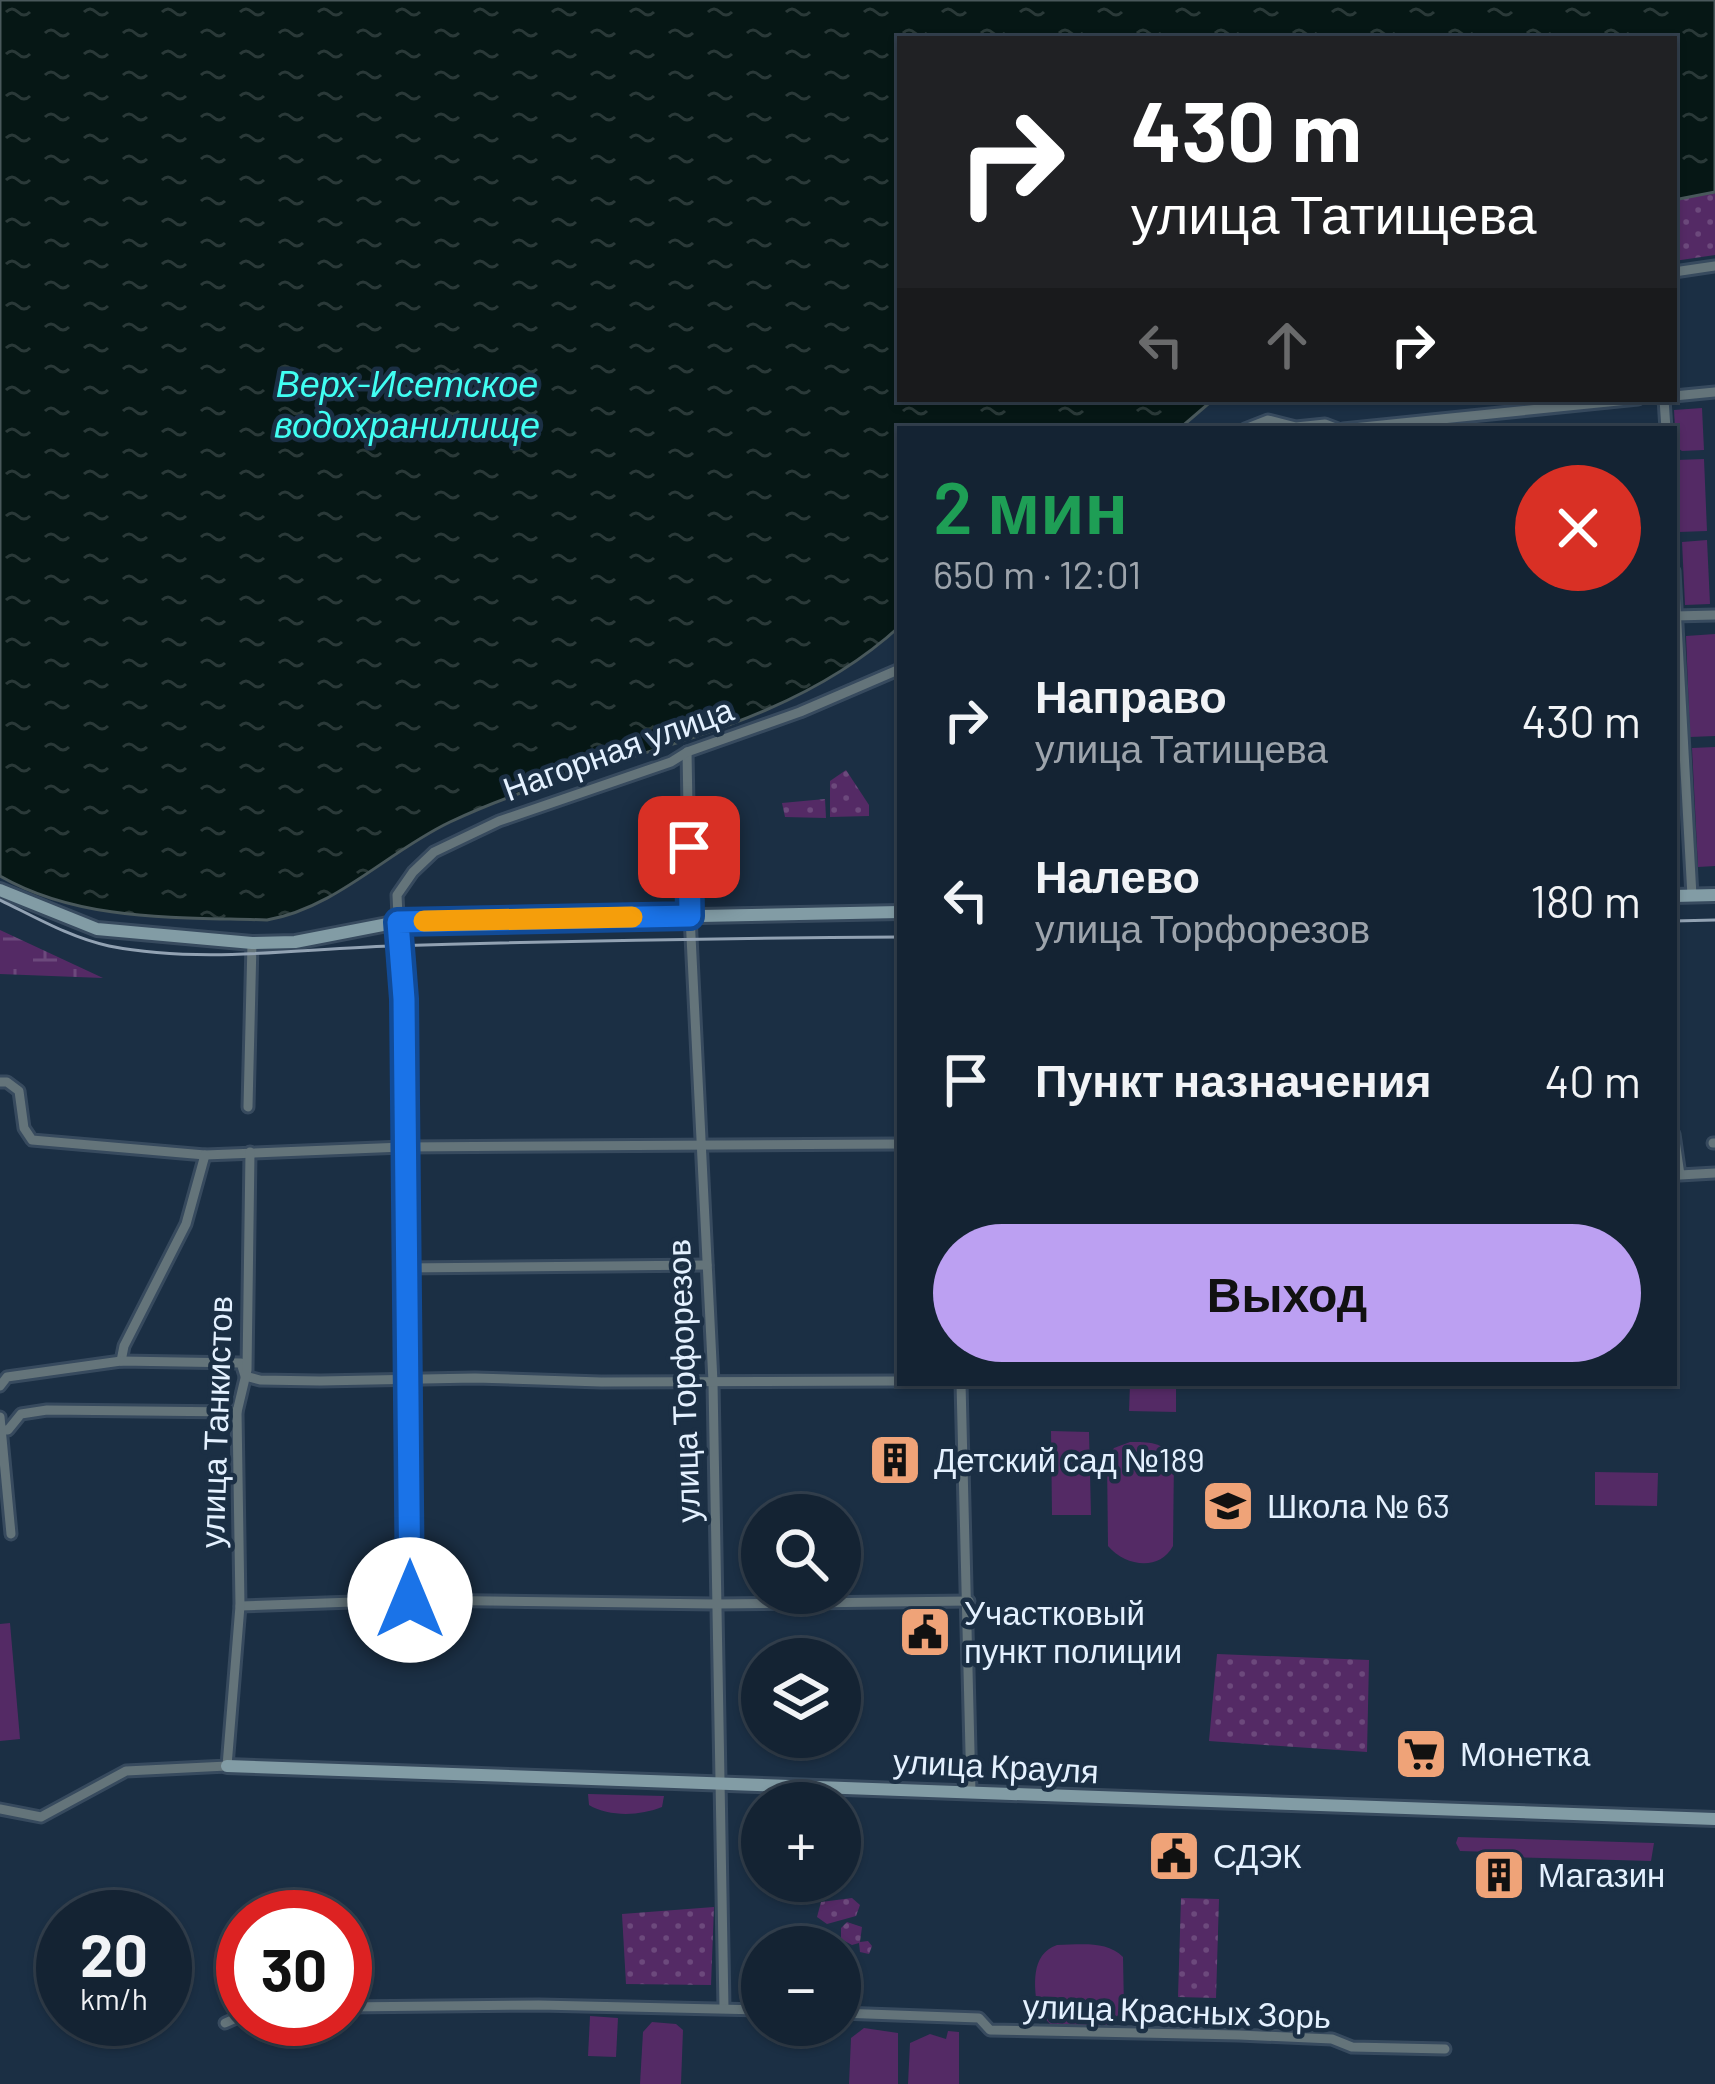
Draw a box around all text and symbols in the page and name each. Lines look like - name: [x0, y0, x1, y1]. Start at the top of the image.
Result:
- text: 430 m: [1131, 78, 1362, 179]
- icon: right: [933, 84, 1089, 240]
- text: улица Татищева: [1131, 180, 1537, 245]
- icon: left: [1128, 312, 1194, 378]
- icon: ahead: [1254, 312, 1320, 378]
- icon: right: [1380, 312, 1446, 378]
- water label: Верх-Исетское водохранилище: [274, 361, 540, 446]
- text: 2 мин: [933, 462, 1128, 548]
- button: close: [1515, 465, 1641, 591]
- text: 650 m · 12:01: [933, 550, 1141, 597]
- text: Направо: [1035, 668, 1227, 722]
- icon: right: [933, 687, 999, 753]
- street label: Нагорная улица: [497, 688, 739, 808]
- text: 430 m: [1521, 693, 1641, 747]
- text: улица Татищева: [1035, 724, 1328, 771]
- pin: [638, 796, 740, 898]
- icon: arrive: [656, 814, 722, 880]
- text: Налево: [1035, 848, 1200, 902]
- icon: left: [933, 867, 999, 933]
- text: 180 m: [1530, 873, 1641, 927]
- text: улица Торфорезов: [1035, 904, 1370, 951]
- icon: arrive: [933, 1047, 999, 1113]
- text: Пункт назначения: [1035, 1052, 1432, 1106]
- text: 40 m: [1545, 1053, 1641, 1107]
- button: Выход: [933, 1224, 1641, 1362]
- street label: улица Торфорезов: [657, 1239, 707, 1524]
- street label: улица Танкистов: [191, 1295, 239, 1549]
- building icon: Детский сад №189: [867, 1432, 923, 1488]
- place label: Детский сад №189: [934, 1439, 1205, 1479]
- school or university icon: Школа № 63: [1200, 1478, 1256, 1534]
- place label: Школа № 63: [1267, 1485, 1450, 1525]
- map controls: [741, 1494, 861, 2046]
- button: search: [741, 1494, 861, 1614]
- position arrow: [347, 1537, 473, 1663]
- place label: Участковый пункт полиции: [964, 1592, 1182, 1670]
- public building icon: Участковый пункт полиции: [897, 1604, 953, 1660]
- button: layers: [741, 1638, 861, 1758]
- supermarket icon: Монетка: [1393, 1726, 1449, 1782]
- place label: Монетка: [1460, 1733, 1591, 1773]
- street label: улица Крауля: [892, 1740, 1100, 1790]
- button: +: [741, 1782, 861, 1902]
- public building icon: СДЭК: [1146, 1828, 1202, 1884]
- place label: СДЭК: [1213, 1835, 1302, 1875]
- building icon: Магазин: [1471, 1847, 1527, 1903]
- place label: Магазин: [1538, 1854, 1665, 1894]
- speed limit sign: 30: [216, 1890, 372, 2046]
- text: 20: [80, 1917, 148, 1989]
- button: −: [741, 1926, 861, 2046]
- text: km/h: [80, 1980, 148, 2016]
- street label: улица Красных Зорь: [1022, 1985, 1332, 2035]

